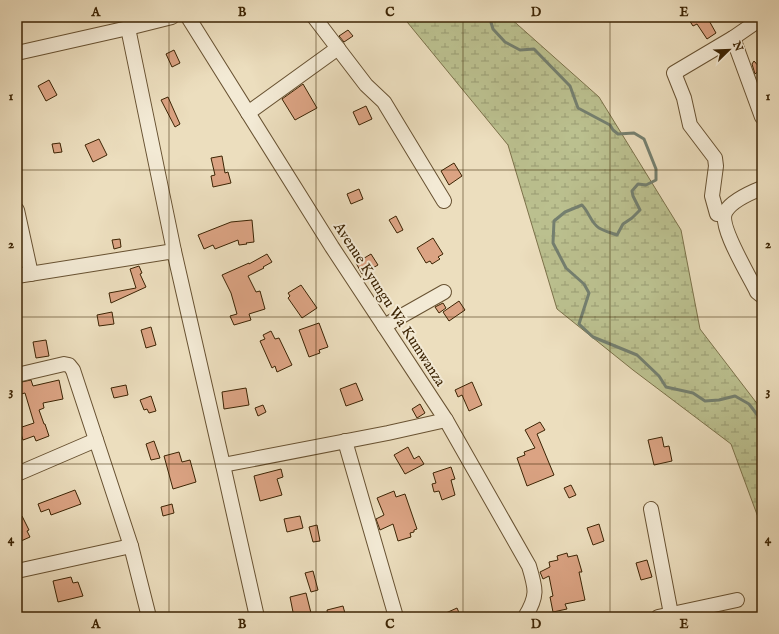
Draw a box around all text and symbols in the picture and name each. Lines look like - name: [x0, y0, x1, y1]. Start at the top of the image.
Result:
- text: A: [91, 4, 102, 21]
- text: B: [238, 4, 247, 21]
- text: C: [385, 4, 395, 21]
- text: D: [531, 4, 542, 21]
- text: E: [679, 4, 689, 21]
- north arrow: [709, 30, 749, 70]
- text: N: [729, 38, 746, 54]
- text: 1: [9, 88, 14, 105]
- text: 1: [766, 88, 771, 105]
- street label: Avenue Kyungu Wa Kumwanza: [329, 218, 450, 390]
- text: 2: [8, 236, 14, 253]
- text: 2: [765, 236, 771, 253]
- text: 3: [9, 383, 14, 400]
- text: 3: [766, 383, 771, 400]
- text: 4: [8, 531, 15, 548]
- text: 4: [765, 531, 772, 548]
- text: A: [91, 616, 102, 633]
- text: B: [238, 616, 247, 633]
- text: C: [385, 616, 395, 633]
- text: D: [531, 616, 542, 633]
- text: E: [679, 616, 689, 633]

